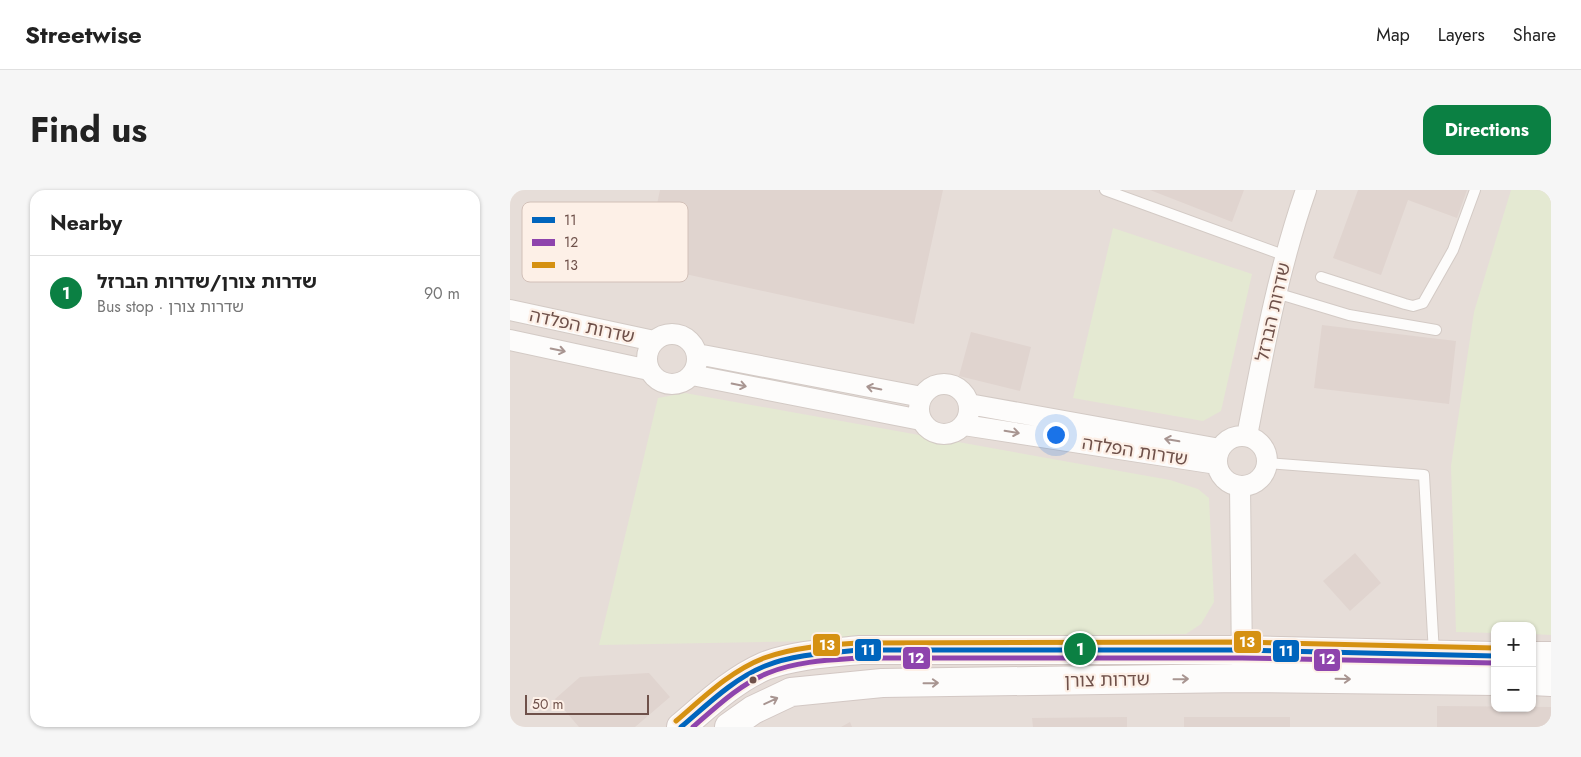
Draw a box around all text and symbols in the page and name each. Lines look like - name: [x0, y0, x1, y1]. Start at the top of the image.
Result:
- text: Streetwise: [25, 17, 142, 52]
- text: Map: [1376, 22, 1410, 48]
- text: Layers: [1438, 22, 1485, 48]
- text: Share: [1513, 22, 1556, 48]
- text: Find us: [30, 105, 147, 155]
- button: Directions: [1423, 105, 1551, 155]
- legend: [522, 202, 688, 282]
- text: Nearby: [50, 208, 122, 238]
- text: 11: [564, 210, 577, 230]
- text: 12: [564, 232, 578, 252]
- text: 13: [564, 255, 578, 275]
- street label: שדרות הברזל: [1249, 260, 1297, 364]
- text: שדרות צורן/שדרות הברזל: [97, 268, 317, 295]
- text: 1: [62, 282, 70, 305]
- text: 90 m: [424, 282, 460, 305]
- text: Bus stop · שדרות צורן: [97, 295, 244, 318]
- street label: שדרות הפלדה: [527, 302, 637, 350]
- one-way arrow: [549, 346, 565, 355]
- one-way arrow: [731, 380, 747, 390]
- one-way arrow: [866, 383, 882, 392]
- your location: [1043, 422, 1069, 448]
- one-way arrow: [1004, 428, 1020, 438]
- street label: שדרות הפלדה: [1080, 430, 1190, 472]
- one-way arrow: [1164, 435, 1180, 445]
- map controls: [1491, 622, 1536, 712]
- button: +: [1491, 622, 1536, 667]
- pin: 1: [1064, 630, 1096, 668]
- line badge: 13: [1233, 630, 1262, 654]
- text: 13: [1239, 632, 1255, 652]
- line badge: 13: [812, 633, 841, 657]
- text: 13: [819, 635, 835, 655]
- line badge: 11: [854, 638, 882, 662]
- line badge: 11: [1272, 639, 1300, 663]
- text: 11: [861, 640, 875, 660]
- text: 11: [1279, 641, 1293, 661]
- line badge: 12: [902, 646, 931, 670]
- text: 12: [908, 648, 924, 668]
- line badge: 12: [1313, 648, 1341, 672]
- text: 12: [1319, 649, 1335, 669]
- street label: שדרות צורן: [1064, 666, 1150, 694]
- button: −: [1491, 667, 1536, 712]
- one-way arrow: [1172, 674, 1188, 684]
- one-way arrow: [1334, 674, 1351, 684]
- unlabelled marker: [748, 675, 758, 685]
- one-way arrow: [922, 678, 938, 687]
- scale bar: [525, 692, 649, 715]
- text: 50 m: [532, 694, 563, 714]
- one-way arrow: [763, 696, 778, 706]

